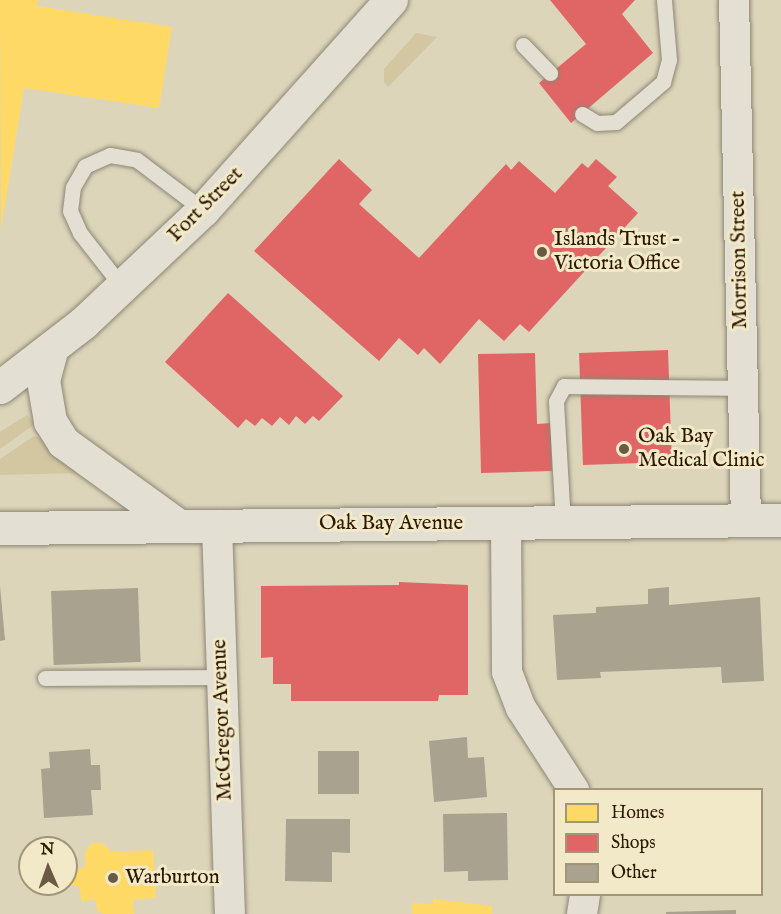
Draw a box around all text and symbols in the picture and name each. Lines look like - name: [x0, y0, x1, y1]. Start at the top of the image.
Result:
- street label: Fort Street: [163, 162, 249, 248]
- street label: Morrison Street: [726, 191, 754, 329]
- place label: Islands Trust - Victoria Office: [554, 227, 681, 277]
- marker: Islands Trust - Victoria Office: [535, 245, 549, 259]
- place label: Oak Bay Medical Clinic: [638, 424, 764, 474]
- marker: Oak Bay Medical Clinic: [615, 440, 633, 458]
- street label: Oak Bay Avenue: [319, 511, 463, 537]
- street label: McGregor Avenue: [208, 639, 238, 801]
- legend: [553, 788, 763, 896]
- text: Homes: [611, 802, 664, 825]
- text: Shops: [611, 832, 656, 855]
- north arrow: [18, 836, 78, 896]
- text: N: [40, 840, 55, 860]
- text: Other: [611, 862, 657, 885]
- place label: Warburton: [125, 865, 220, 891]
- marker: Warburton: [106, 871, 120, 885]

